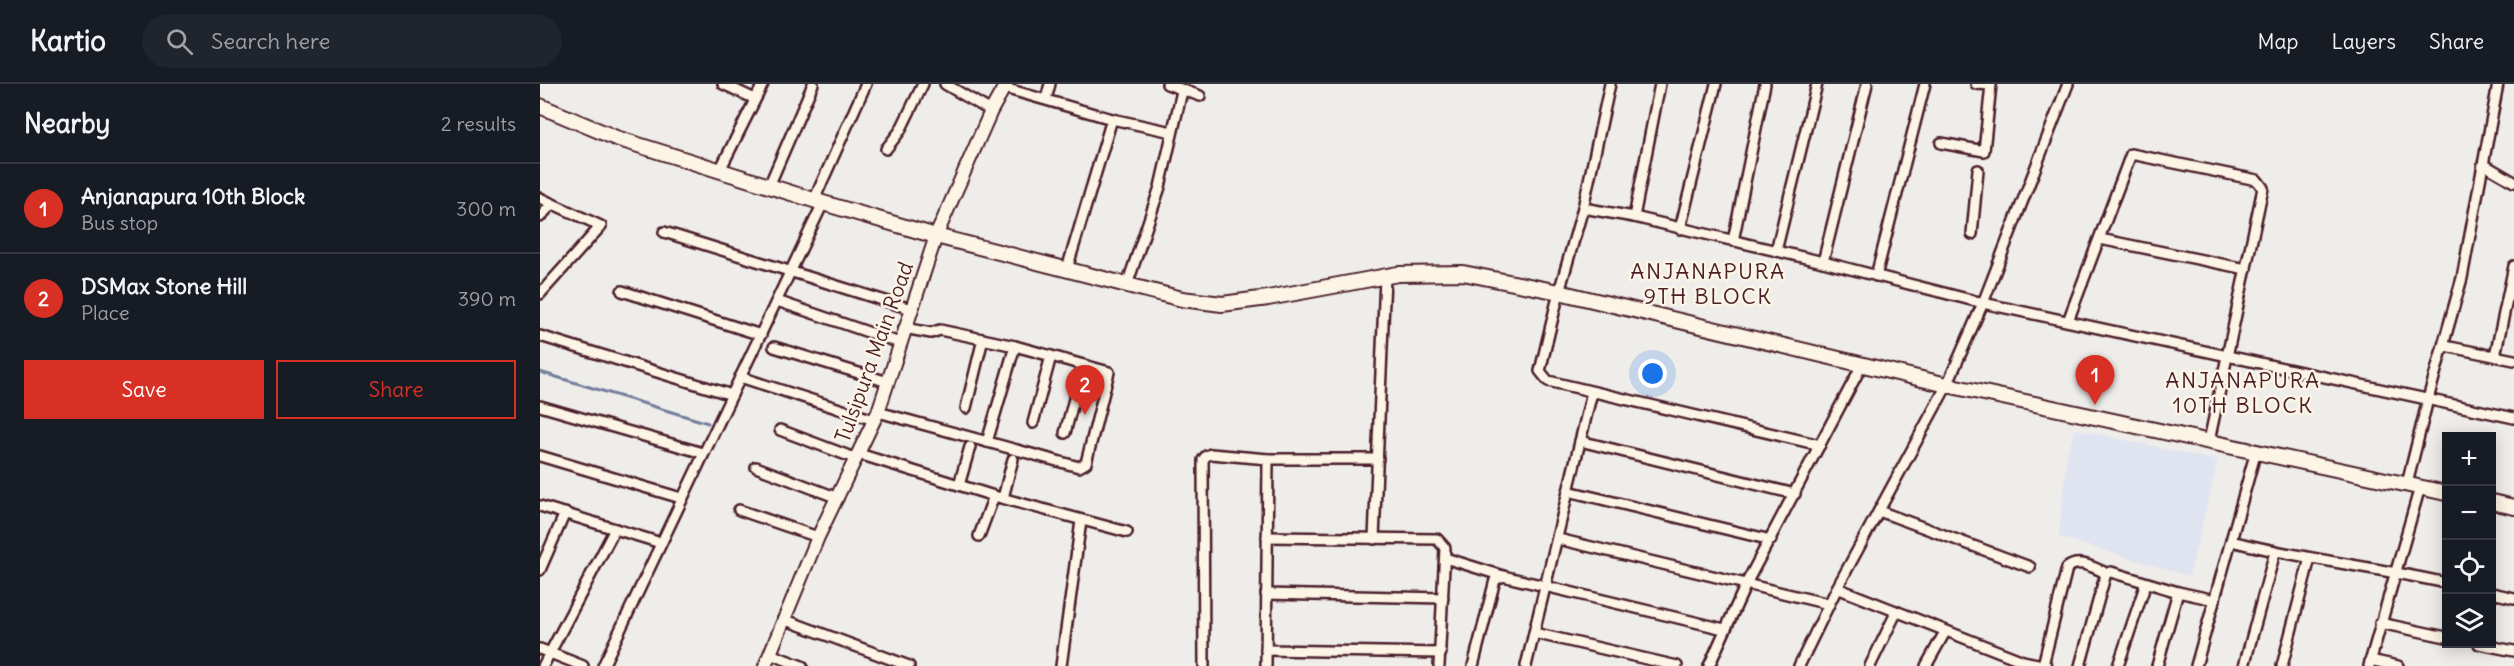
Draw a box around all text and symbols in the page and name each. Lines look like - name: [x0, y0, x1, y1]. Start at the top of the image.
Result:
- search box: [142, 14, 562, 68]
- text: Kartio: [30, 23, 106, 59]
- icon: search: [163, 25, 196, 58]
- text: Search here: [211, 27, 330, 55]
- text: Map: [2258, 28, 2298, 55]
- text: Layers: [2331, 28, 2396, 55]
- text: Share: [2429, 28, 2484, 55]
- text: Nearby: [24, 107, 110, 140]
- text: 2 results: [441, 111, 516, 136]
- text: Anjanapura 10th Block: [81, 182, 305, 210]
- text: 1: [40, 196, 47, 221]
- text: 300 m: [456, 196, 516, 221]
- text: Bus stop: [81, 210, 158, 235]
- district label: ANJANAPURA 9TH BLOCK: [1630, 257, 1786, 310]
- street label: Tulsipura Main Road: [829, 258, 919, 446]
- text: DSMax Stone Hill: [81, 272, 247, 300]
- text: 2: [38, 286, 49, 311]
- text: 390 m: [458, 286, 516, 311]
- text: Place: [81, 300, 129, 325]
- pin: 1: [2076, 356, 2114, 405]
- your location: [1638, 359, 1667, 388]
- button: Save: [24, 360, 264, 419]
- button: Share: [276, 360, 516, 419]
- pin: 2: [1066, 366, 1104, 415]
- district label: ANJANAPURA 10TH BLOCK: [2165, 366, 2321, 419]
- map controls: [2442, 432, 2496, 648]
- button: +: [2442, 432, 2496, 486]
- button: −: [2442, 486, 2496, 540]
- button: locate: [2442, 540, 2496, 594]
- button: layers: [2442, 594, 2496, 648]

